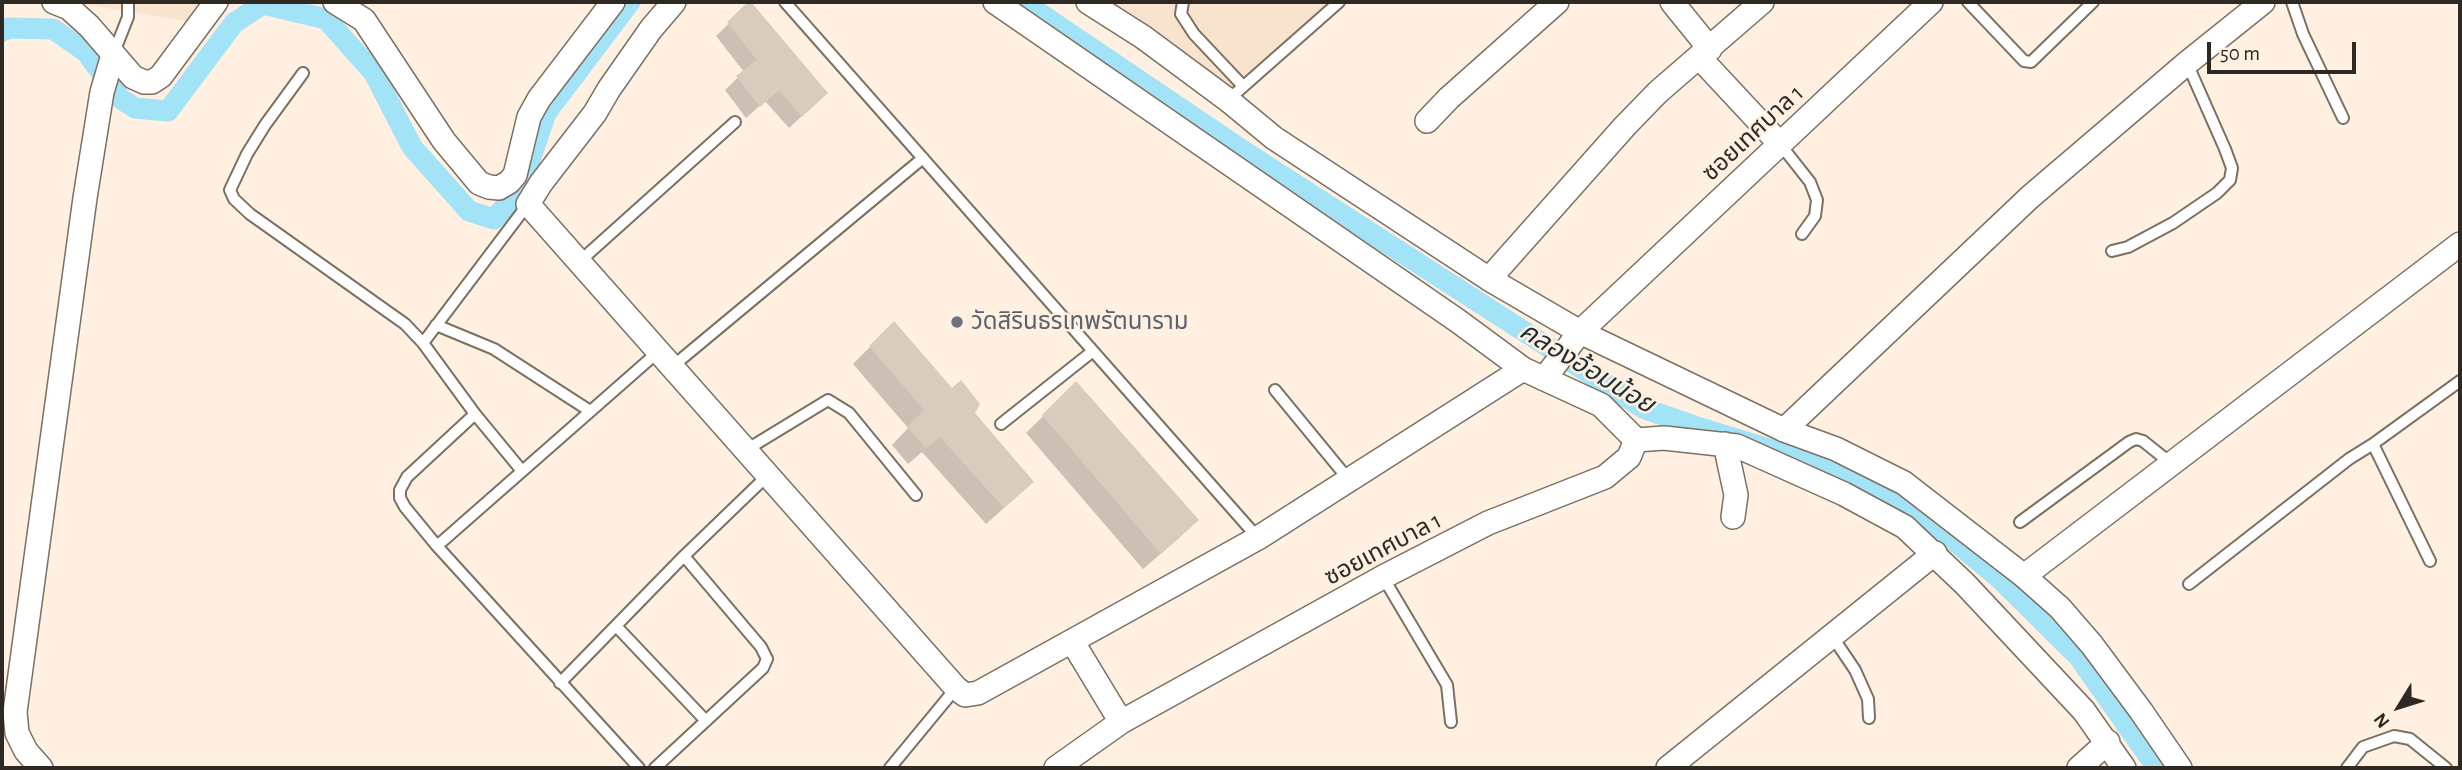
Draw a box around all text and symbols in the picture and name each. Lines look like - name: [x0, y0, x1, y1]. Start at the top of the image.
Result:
- scale bar: [2210, 28, 2359, 72]
- text: 50 m: [2220, 43, 2260, 64]
- street label: ซอยเทศบาล 1: [1696, 79, 1810, 187]
- place label: วัดสิรินธรเทพรัตนาราม: [971, 308, 1189, 336]
- marker: วัดสิรินธรเทพรัตนาราม: [949, 314, 965, 330]
- water label: คลองอ้อมน้อย: [1514, 316, 1660, 420]
- street label: ซอยเทศบาล 1: [1320, 506, 1446, 592]
- north arrow: [2364, 672, 2434, 742]
- text: N: [2371, 709, 2394, 731]

